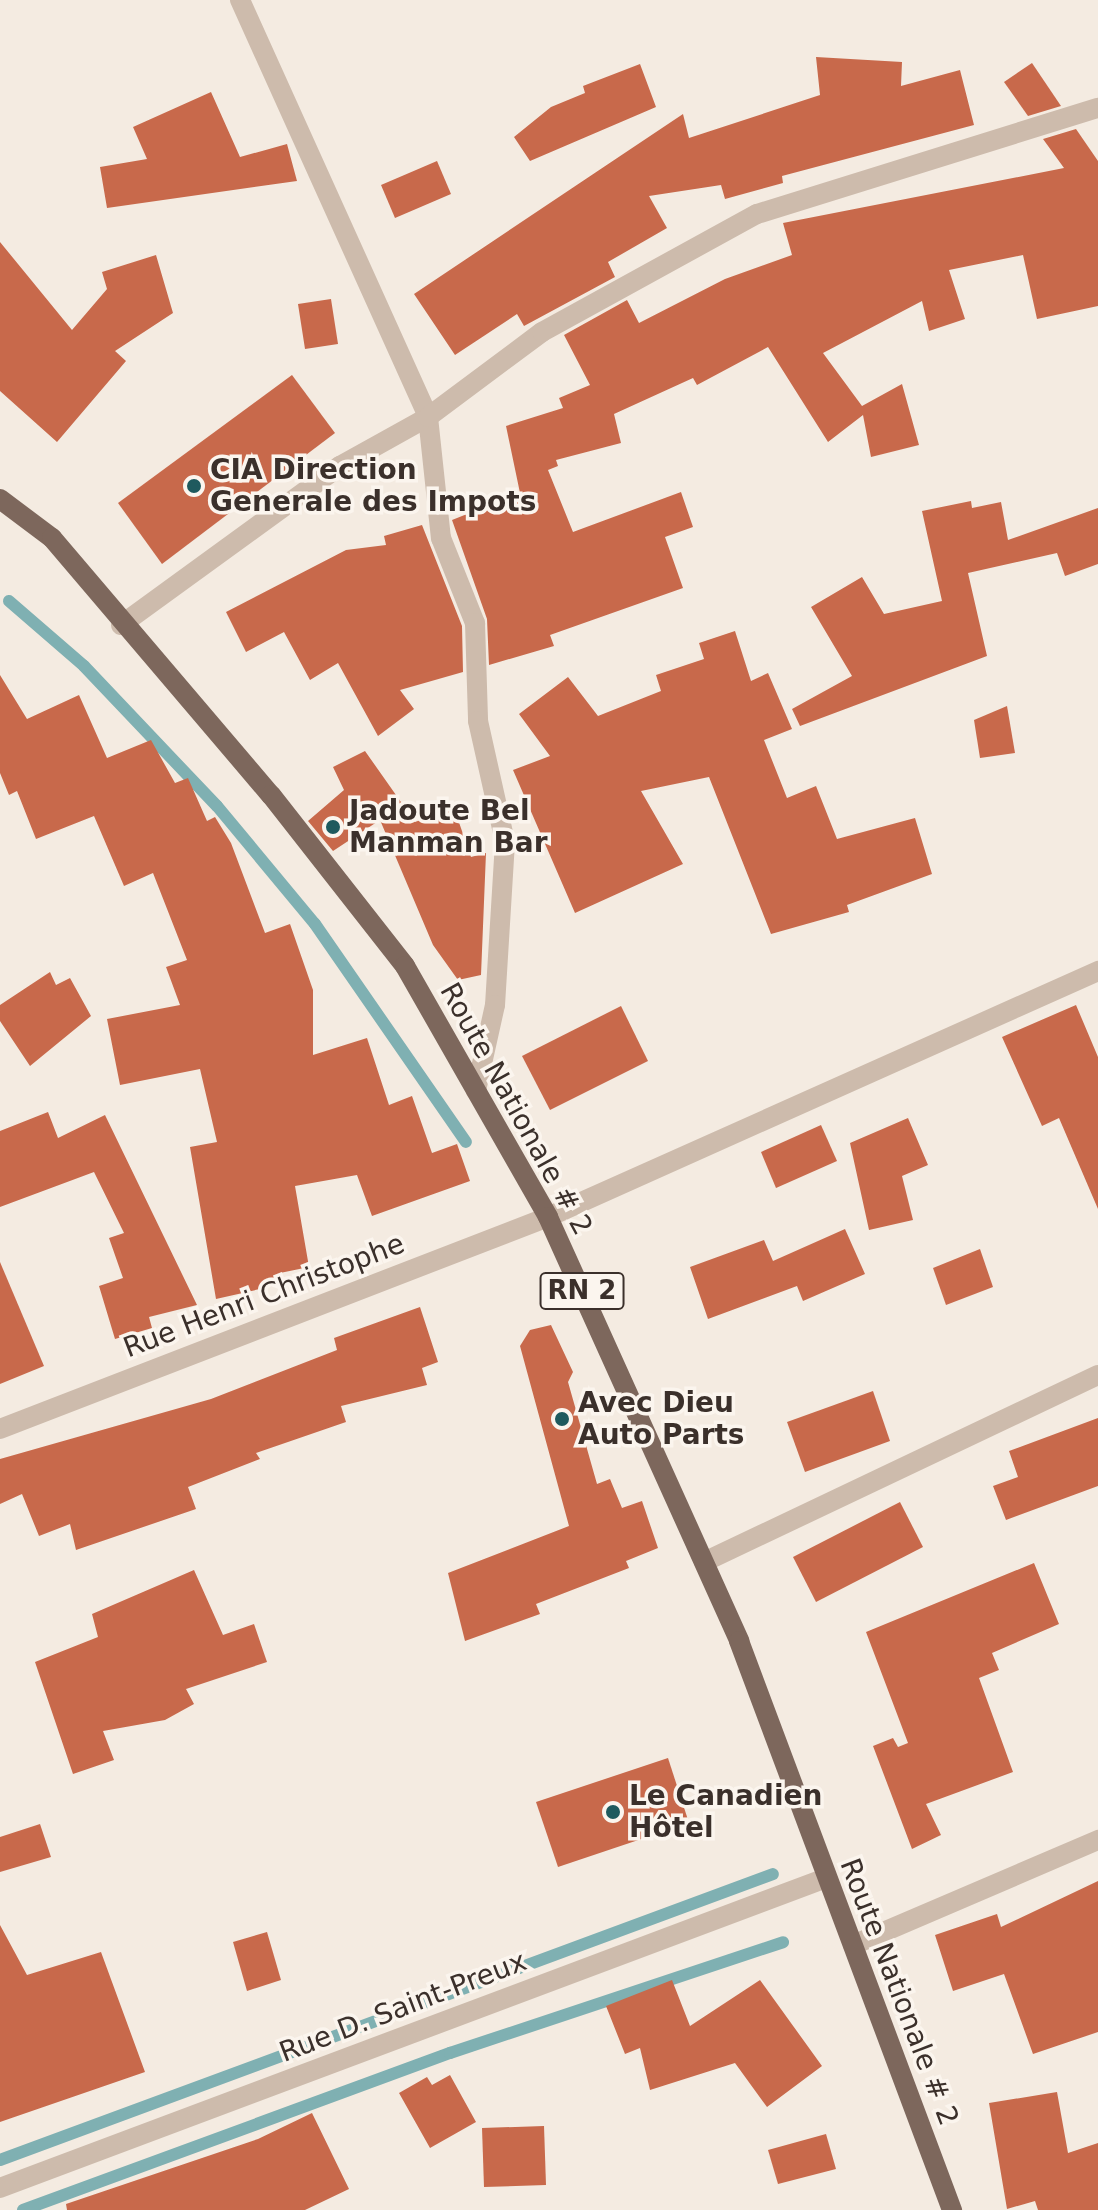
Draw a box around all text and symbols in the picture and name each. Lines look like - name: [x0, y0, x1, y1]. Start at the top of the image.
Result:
- place label: CIA Direction Generale des Impots: [210, 453, 536, 519]
- marker: CIA Direction Generale des Impots: [185, 477, 203, 495]
- place label: Jadoute Bel Manman Bar: [349, 794, 547, 860]
- marker: Jadoute Bel Manman Bar: [324, 818, 342, 836]
- street label: Route Nationale # 2: [433, 977, 599, 1241]
- street label: Rue Henri Christophe: [119, 1227, 409, 1365]
- road number: RN 2: [538, 1269, 626, 1313]
- place label: Avec Dieu Auto Parts: [578, 1386, 744, 1452]
- marker: Avec Dieu Auto Parts: [553, 1410, 571, 1428]
- place label: Le Canadien Hôtel: [629, 1779, 822, 1845]
- marker: Le Canadien Hôtel: [604, 1803, 622, 1821]
- street label: Route Nationale # 2: [833, 1854, 965, 2130]
- street label: Rue D. Saint-Preux: [275, 1944, 531, 2070]

